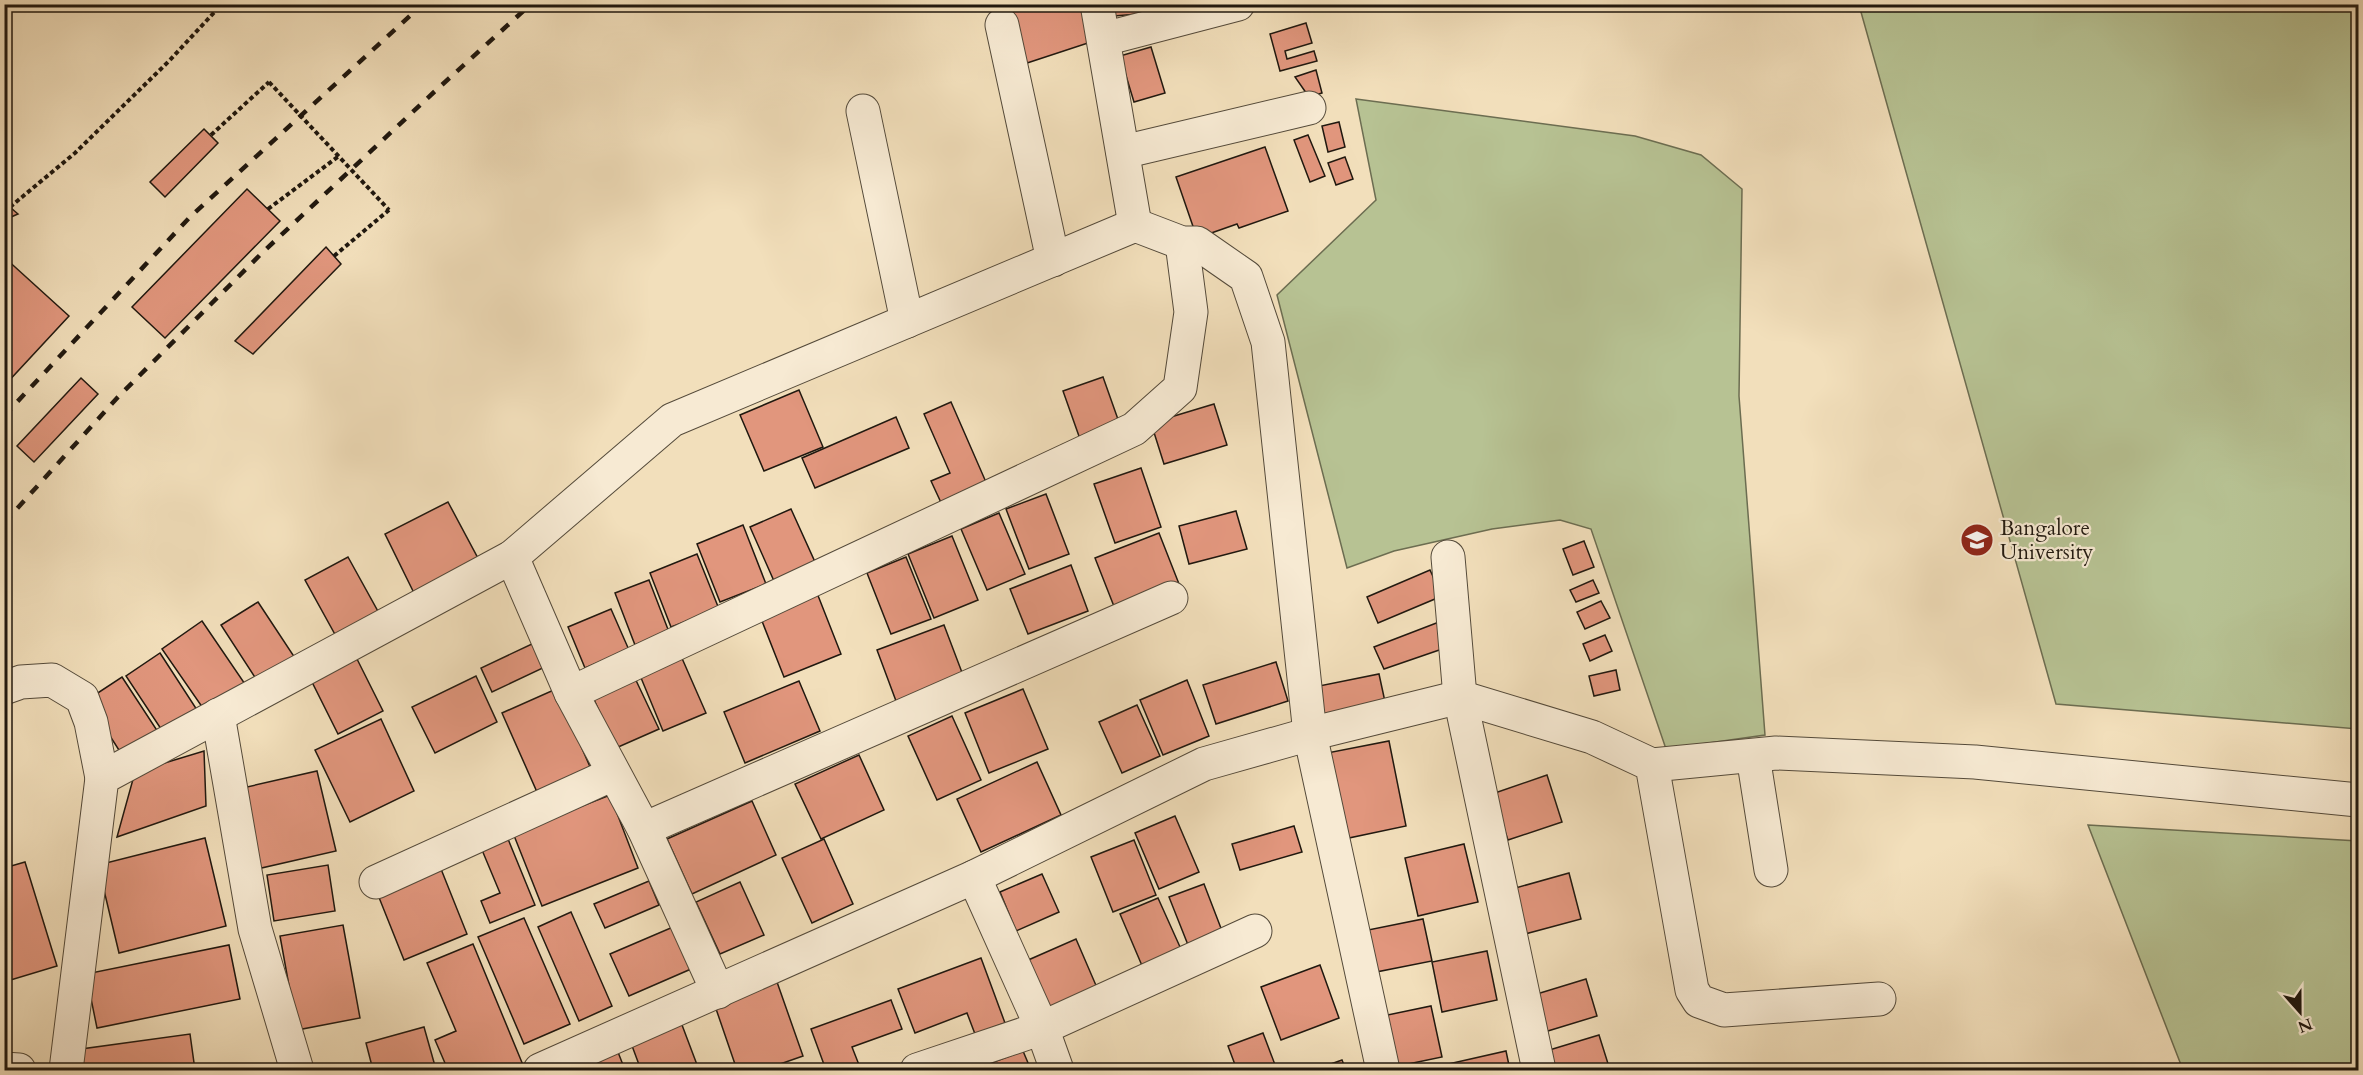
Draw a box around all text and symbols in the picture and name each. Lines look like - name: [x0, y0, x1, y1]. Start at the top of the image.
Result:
- place label: Bangalore University: [2000, 514, 2093, 567]
- school or university icon: Bangalore University: [1959, 522, 1995, 558]
- north arrow: [2270, 982, 2330, 1042]
- text: N: [2294, 1012, 2315, 1038]

